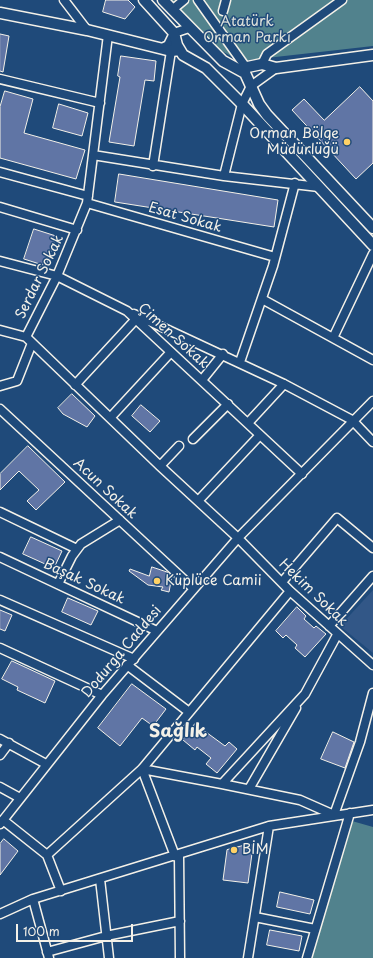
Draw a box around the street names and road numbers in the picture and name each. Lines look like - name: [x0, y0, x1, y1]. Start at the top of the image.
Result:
- street label: Esat Sokak: [146, 200, 224, 236]
- street label: Serdar Sokak: [12, 232, 68, 322]
- street label: Çimen Sokak: [134, 300, 212, 372]
- street label: Acun Sokak: [70, 455, 140, 523]
- street label: Başak Sokak: [41, 556, 127, 608]
- street label: Hekim Sokak: [275, 556, 351, 630]
- street label: Dodurga Caddesi: [79, 603, 165, 701]

